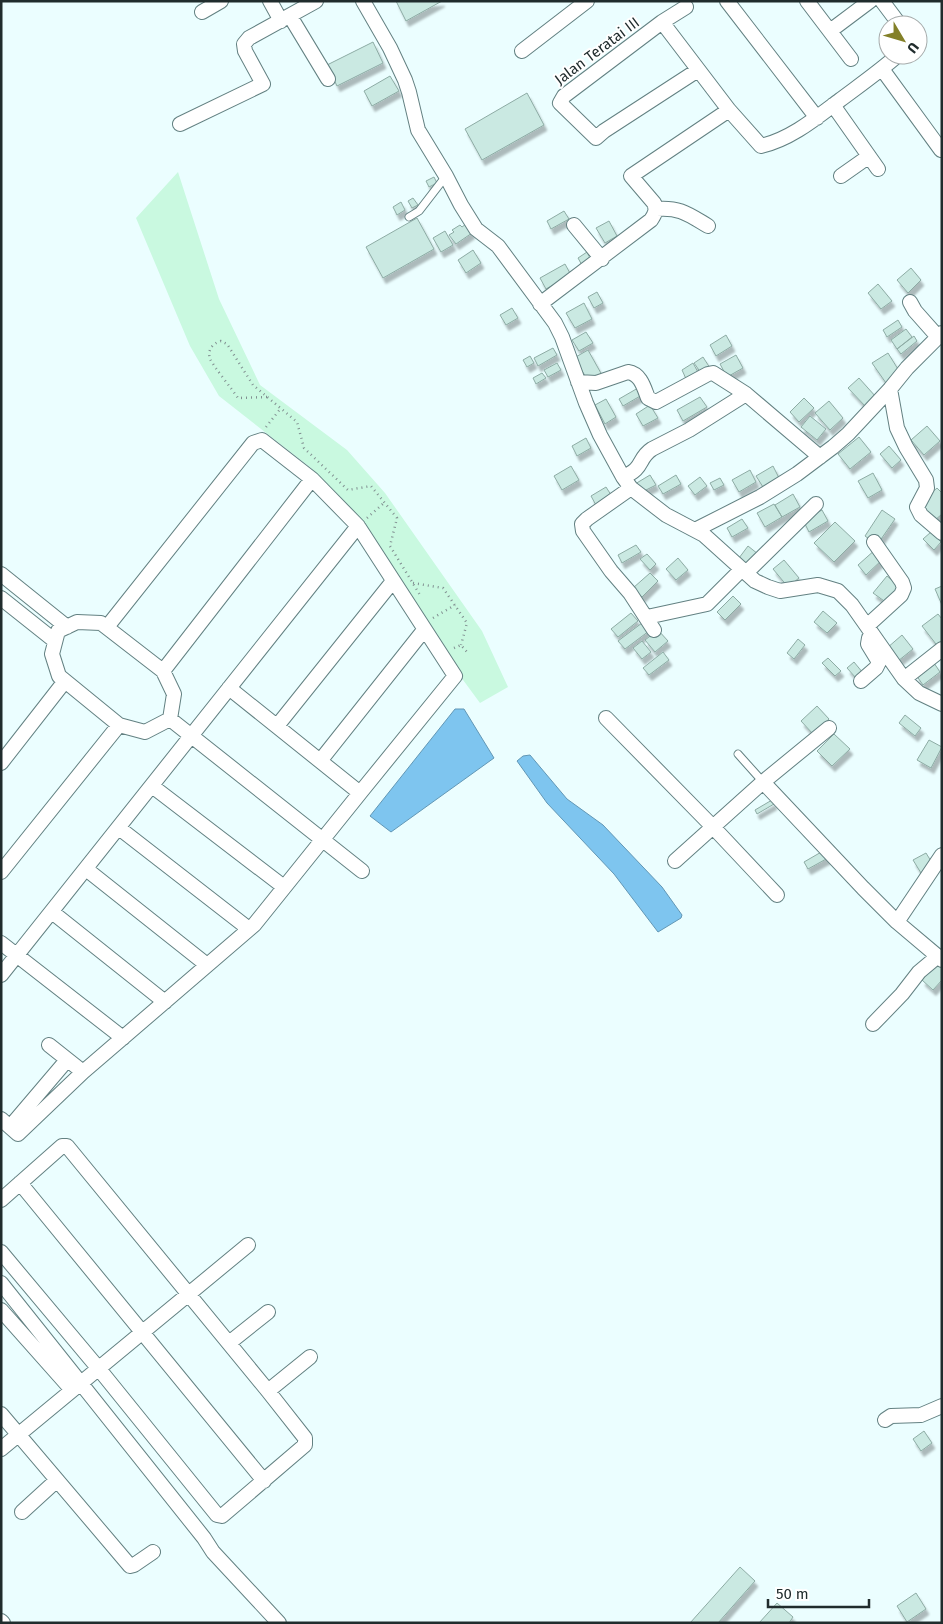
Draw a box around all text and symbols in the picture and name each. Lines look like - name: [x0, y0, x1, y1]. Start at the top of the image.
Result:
- street label: Jalan Teratai III: [551, 13, 643, 89]
- north arrow: [878, 15, 928, 65]
- text: U: [903, 39, 922, 57]
- scale bar: [768, 1576, 869, 1608]
- text: 50 m: [776, 1585, 809, 1603]

